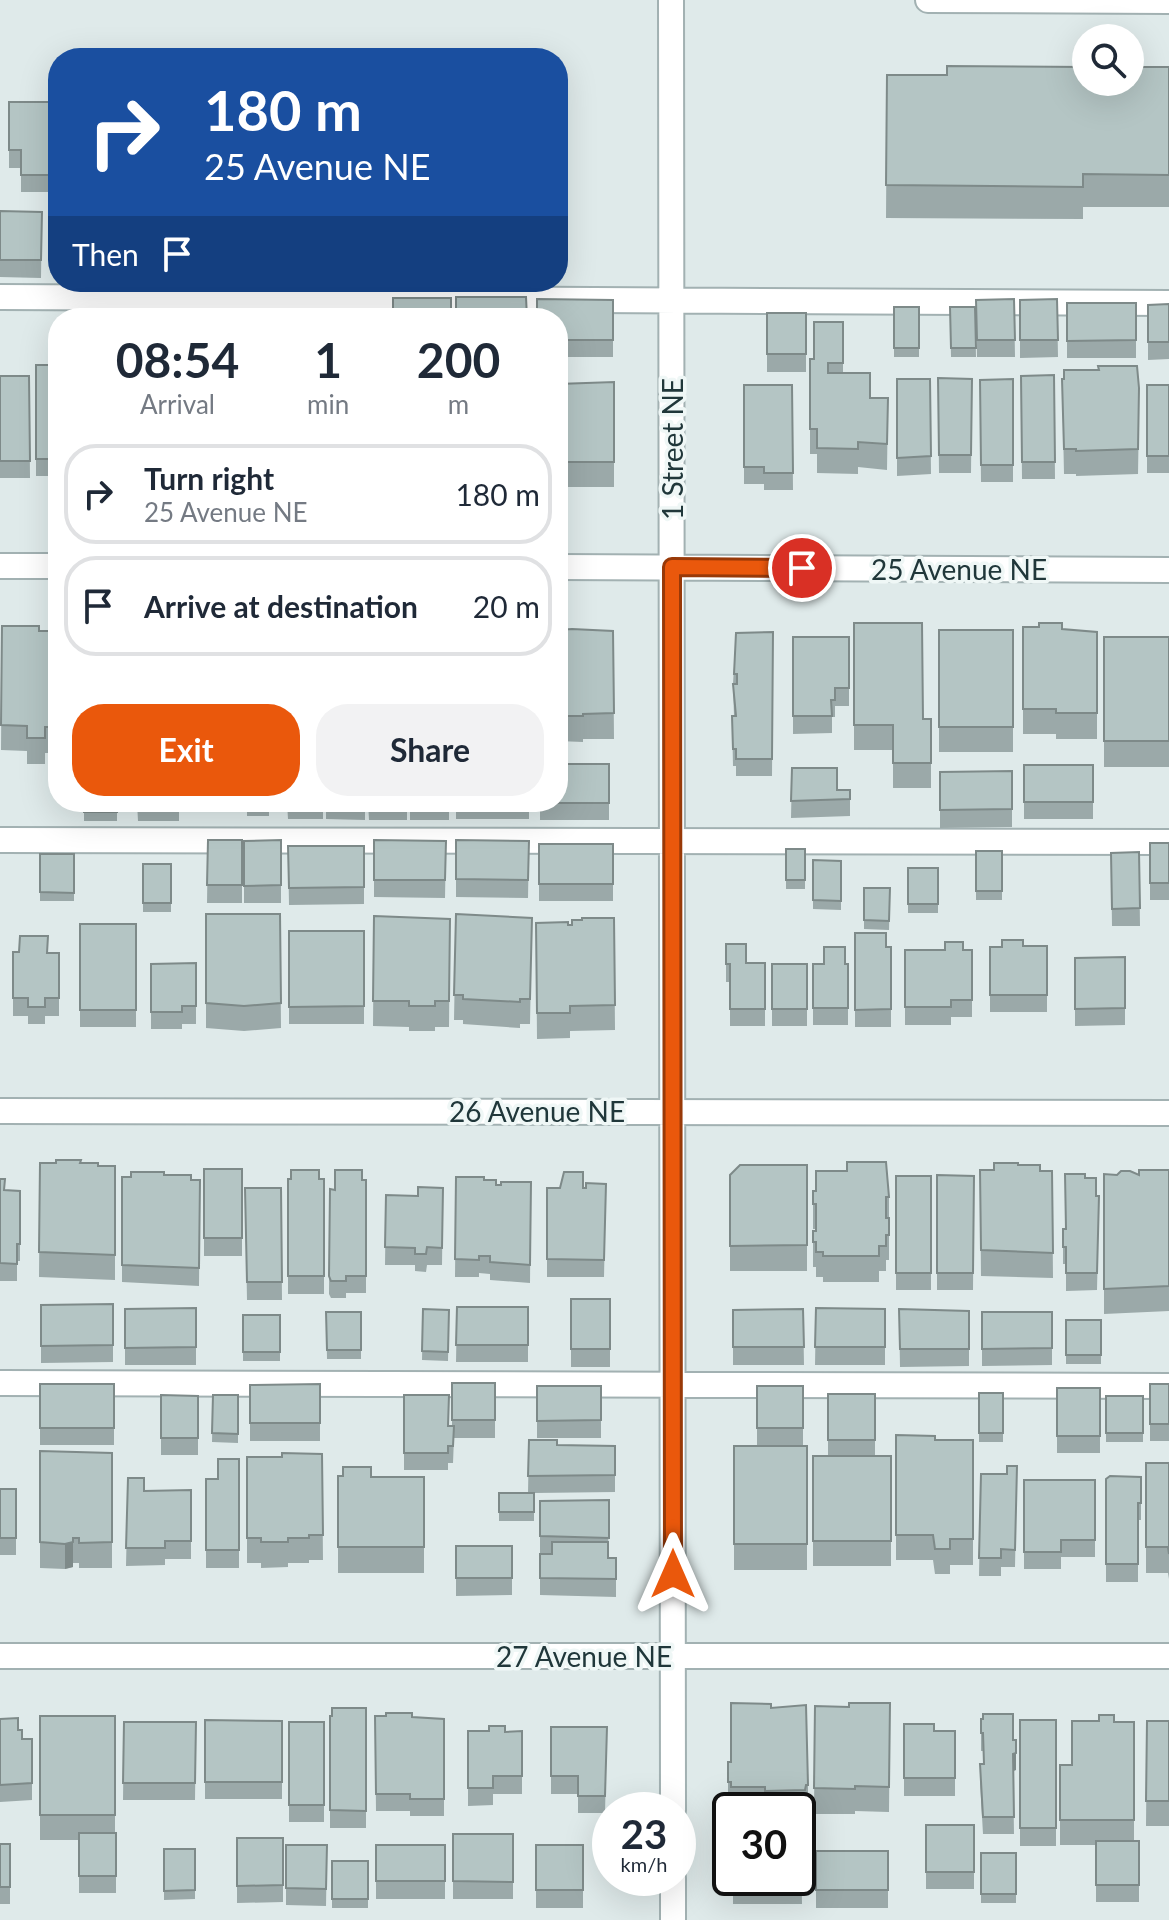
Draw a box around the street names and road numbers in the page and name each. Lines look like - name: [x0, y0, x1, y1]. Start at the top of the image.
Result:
- street label: 1 Street NE: [655, 378, 689, 520]
- street label: 25 Avenue NE: [871, 552, 1047, 586]
- street label: 26 Avenue NE: [449, 1094, 625, 1128]
- street label: 27 Avenue NE: [496, 1639, 672, 1673]

